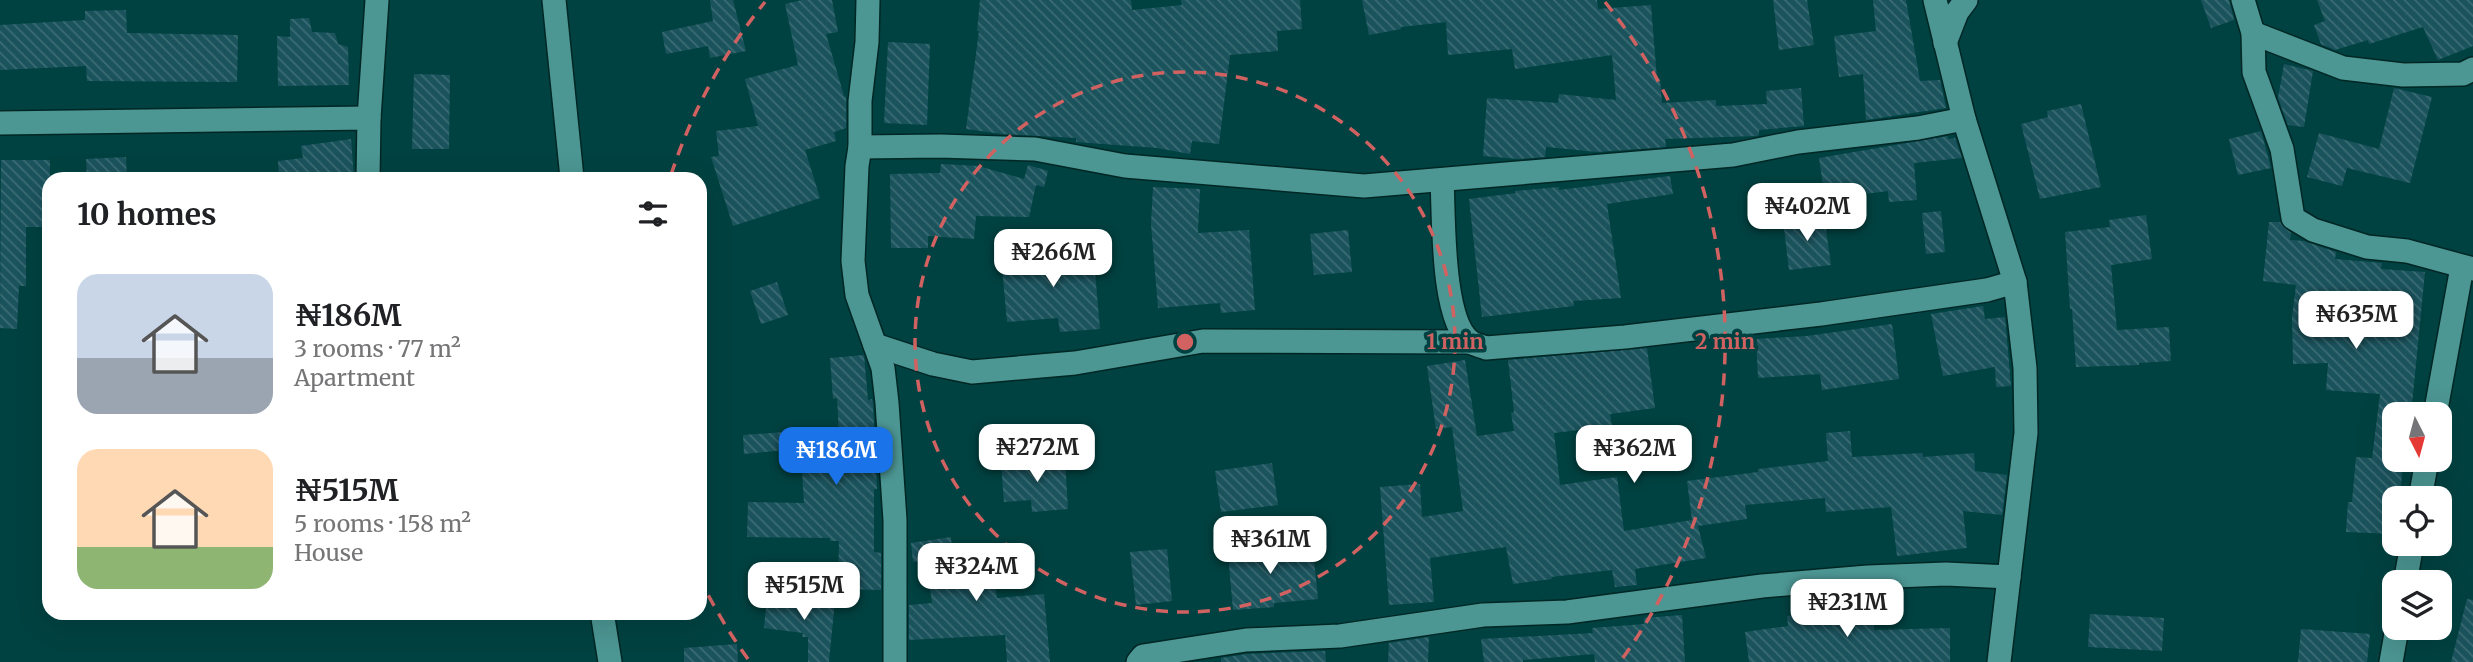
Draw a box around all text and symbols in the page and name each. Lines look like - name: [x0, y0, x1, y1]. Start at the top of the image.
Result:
- pin: ₦402M: [1758, 184, 1856, 243]
- text: ₦402M: [1763, 191, 1851, 220]
- text: 10 homes: [77, 195, 217, 233]
- icon: filters: [634, 195, 672, 233]
- pin: ₦266M: [1004, 230, 1102, 289]
- text: ₦266M: [1010, 237, 1096, 266]
- pin: ₦635M: [2307, 292, 2405, 351]
- text: ₦186M: [294, 296, 402, 334]
- text: ₦635M: [2314, 299, 2398, 328]
- icon: home: [133, 302, 217, 386]
- text: 1 min: [1426, 328, 1484, 355]
- text: 2 min: [1695, 328, 1755, 355]
- centre of rings: [1173, 330, 1197, 354]
- text: 3 rooms · 77 m²: [294, 334, 461, 363]
- text: Apartment: [294, 363, 415, 392]
- north arrow: [2382, 402, 2452, 472]
- map controls: [2382, 402, 2452, 640]
- pin: ₦272M: [988, 424, 1086, 484]
- pin: ₦362M: [1585, 426, 1683, 485]
- pin: ₦186M: [787, 428, 885, 487]
- text: ₦272M: [995, 432, 1079, 461]
- text: ₦362M: [1592, 433, 1676, 462]
- text: ₦186M: [795, 435, 877, 464]
- text: ₦515M: [294, 471, 399, 509]
- icon: home: [133, 477, 217, 561]
- button: locate: [2382, 486, 2452, 556]
- text: 5 rooms · 158 m²: [294, 509, 471, 538]
- pin: ₦361M: [1221, 516, 1319, 576]
- text: ₦361M: [1229, 524, 1311, 553]
- text: House: [294, 538, 363, 567]
- pin: ₦324M: [927, 544, 1025, 603]
- text: ₦324M: [934, 551, 1018, 580]
- pin: ₦515M: [755, 562, 853, 622]
- text: ₦515M: [764, 570, 844, 599]
- button: layers: [2382, 570, 2452, 640]
- pin: ₦231M: [1798, 580, 1896, 639]
- text: ₦231M: [1807, 587, 1887, 616]

